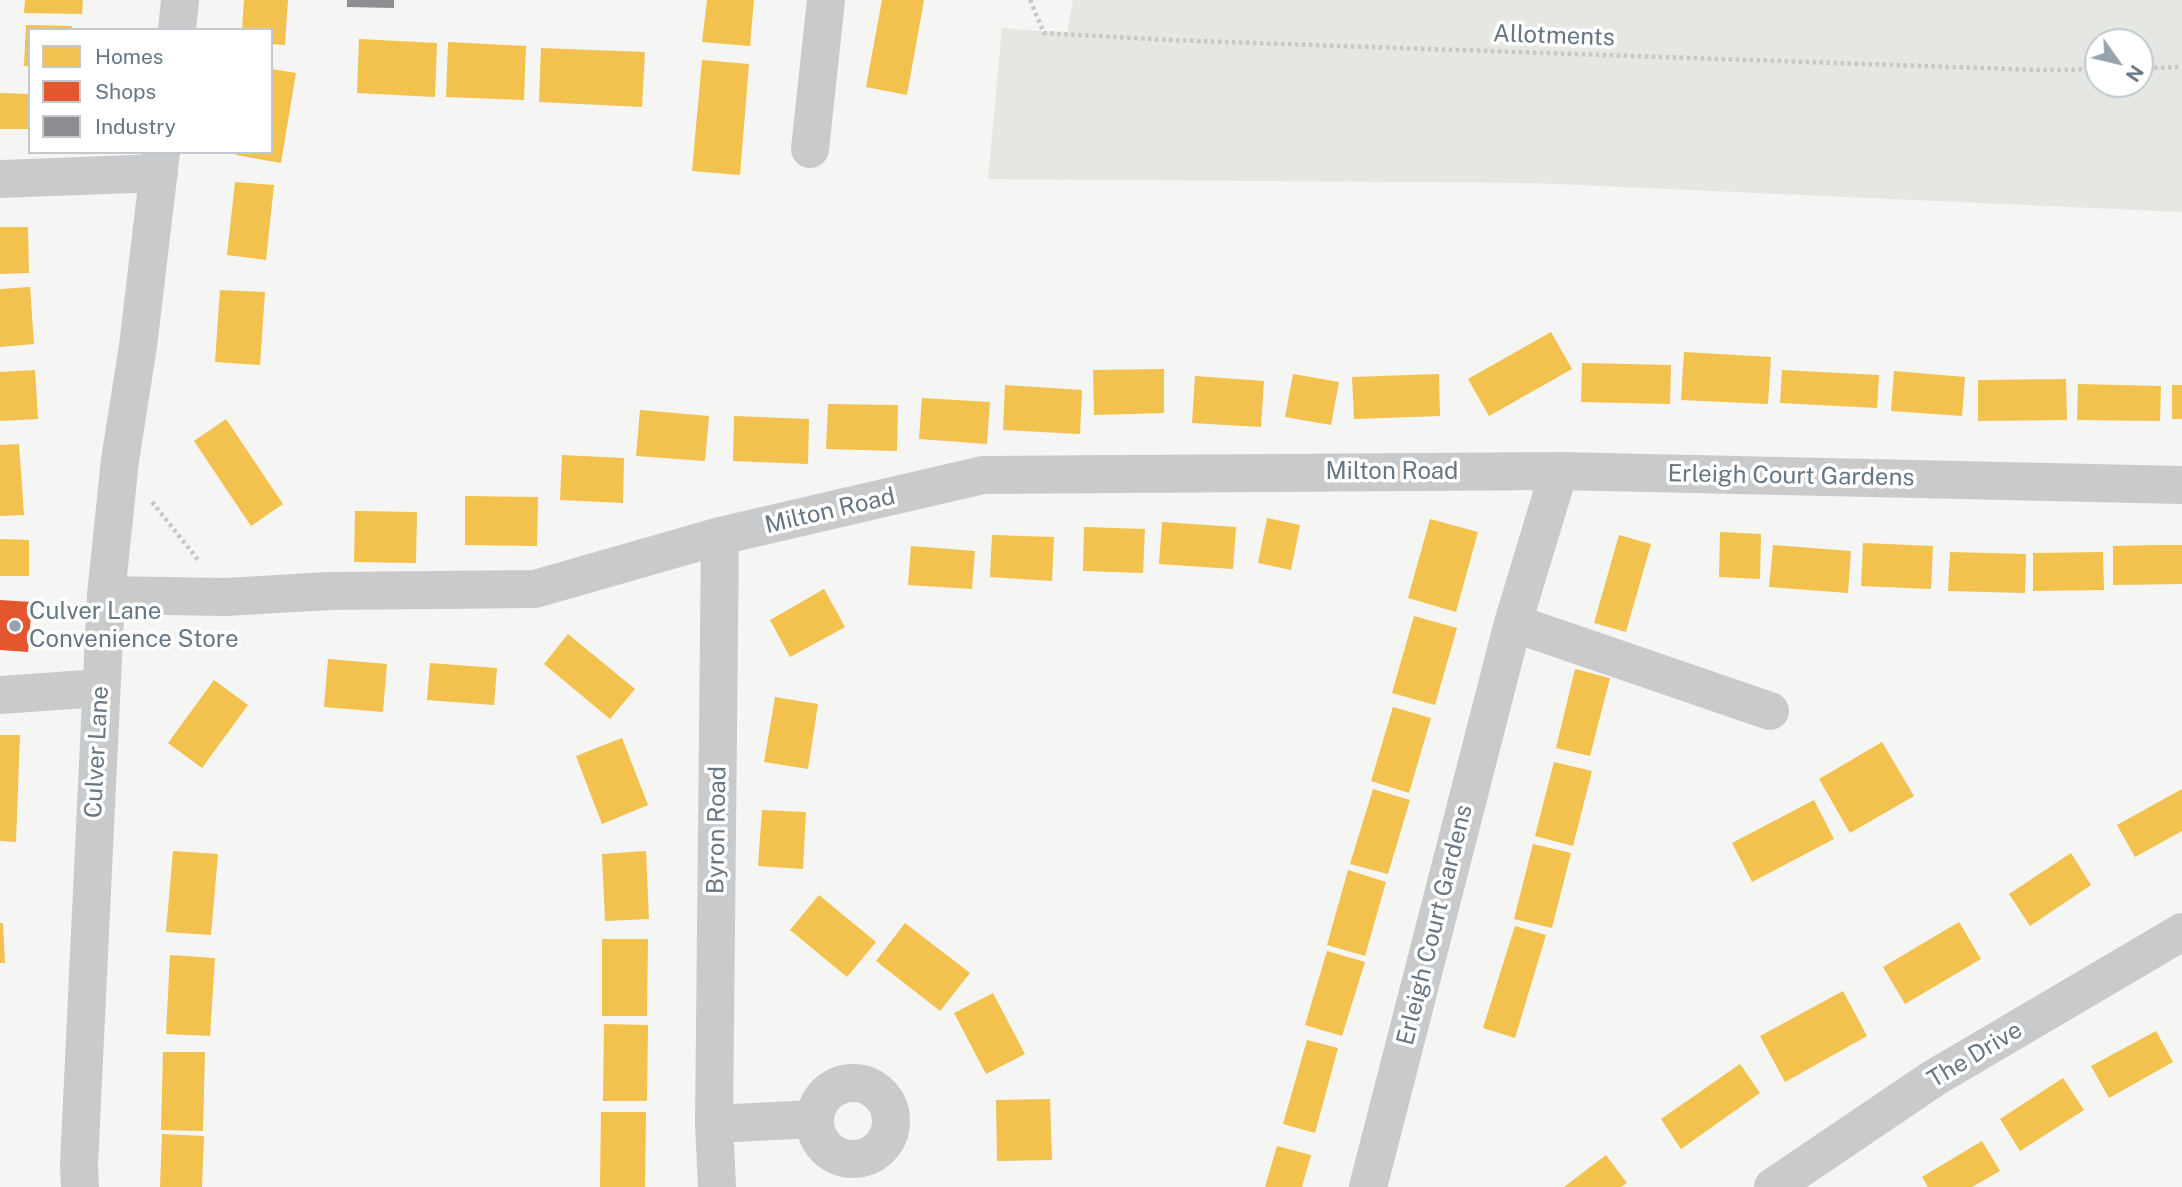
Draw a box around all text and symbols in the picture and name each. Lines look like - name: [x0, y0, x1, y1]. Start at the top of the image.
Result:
- street label: Allotments: [1492, 19, 1616, 53]
- legend: [28, 28, 273, 154]
- north arrow: [2084, 28, 2154, 98]
- text: Homes: [95, 44, 163, 69]
- text: N: [2121, 61, 2148, 86]
- text: Shops: [95, 79, 156, 104]
- text: Industry: [95, 114, 176, 139]
- street label: Milton Road: [1326, 458, 1458, 486]
- street label: Erleigh Court Gardens: [1667, 459, 1915, 493]
- street label: Milton Road: [762, 482, 898, 540]
- place label: Culver Lane Convenience Store: [29, 598, 239, 654]
- marker: Culver Lane Convenience Store: [7, 618, 23, 634]
- street label: Culver Lane: [79, 685, 115, 819]
- street label: Byron Road: [701, 766, 733, 894]
- street label: Erleigh Court Gardens: [1391, 802, 1479, 1048]
- street label: The Drive: [1923, 1016, 2027, 1094]

